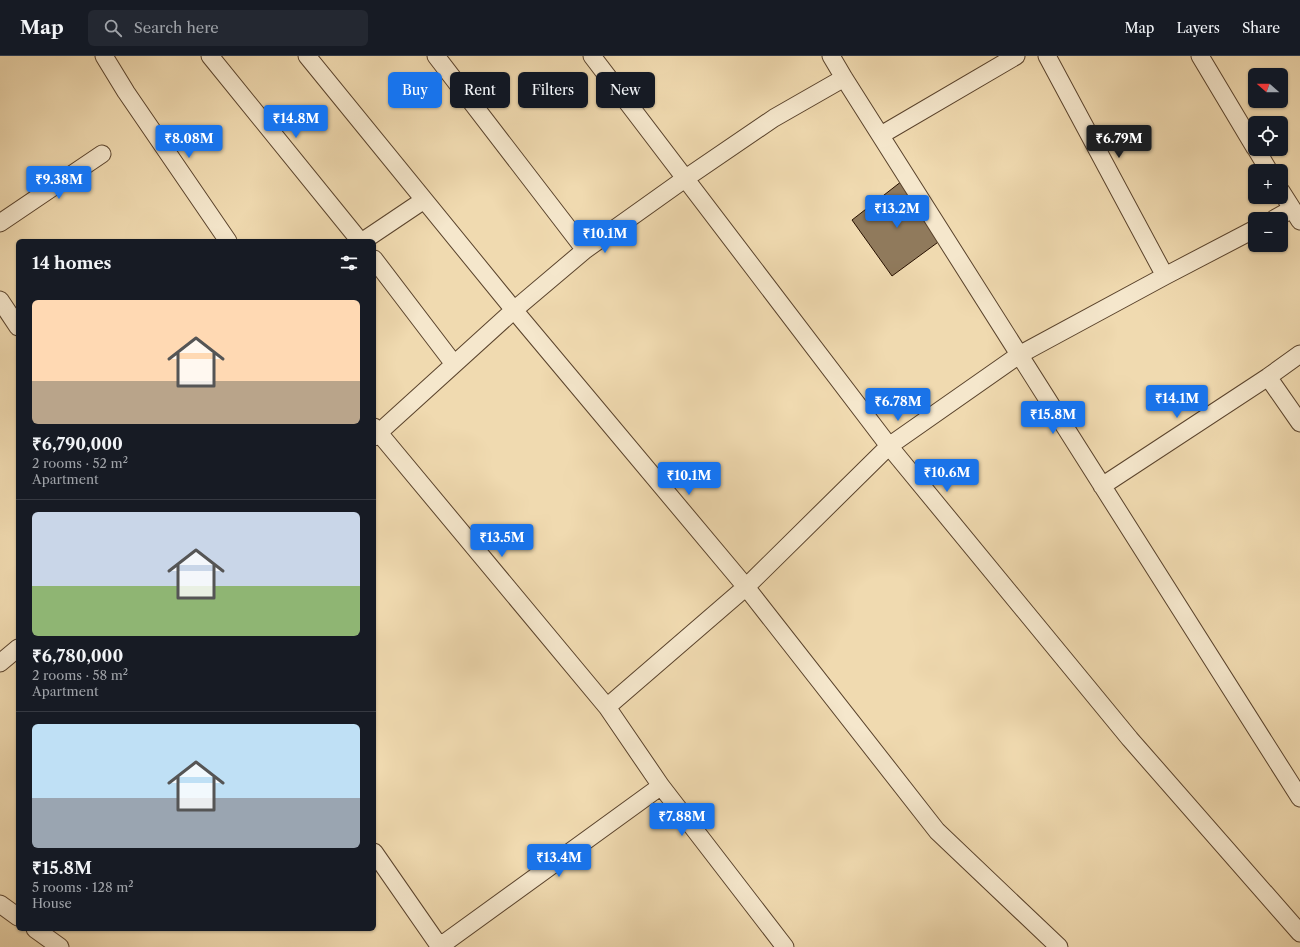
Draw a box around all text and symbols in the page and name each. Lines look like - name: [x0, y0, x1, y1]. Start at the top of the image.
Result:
- search box: [88, 10, 368, 46]
- text: Map: [20, 16, 64, 39]
- icon: search: [102, 17, 124, 39]
- text: Search here: [134, 18, 219, 37]
- text: Map: [1124, 19, 1154, 37]
- text: Layers: [1176, 19, 1220, 37]
- text: Share: [1242, 19, 1280, 37]
- north arrow: [1248, 68, 1288, 108]
- map controls: [1248, 68, 1288, 252]
- chip: Buy: [388, 72, 442, 108]
- chip: Rent: [450, 72, 510, 108]
- chip: Filters: [518, 72, 588, 108]
- chip: New: [596, 72, 655, 108]
- pin: ₹14.8M: [263, 105, 329, 139]
- text: ₹14.8M: [273, 110, 319, 126]
- button: locate: [1248, 116, 1288, 156]
- pin: ₹8.08M: [156, 125, 222, 159]
- pin: ₹6.79M: [1086, 125, 1152, 159]
- text: ₹8.08M: [165, 130, 213, 146]
- text: ₹6.79M: [1096, 130, 1142, 146]
- button: +: [1248, 164, 1288, 204]
- pin: ₹9.38M: [26, 166, 92, 200]
- text: ₹9.38M: [35, 171, 83, 187]
- pin: ₹13.2M: [864, 195, 930, 229]
- text: ₹13.2M: [874, 200, 920, 216]
- button: −: [1248, 212, 1288, 252]
- pin: ₹10.1M: [572, 220, 638, 254]
- text: ₹10.1M: [583, 225, 627, 241]
- icon: filters: [338, 252, 360, 274]
- text: 14 homes: [32, 253, 111, 273]
- icon: home: [160, 326, 232, 398]
- pin: ₹14.1M: [1144, 385, 1210, 419]
- pin: ₹6.78M: [865, 388, 931, 422]
- text: ₹14.1M: [1155, 390, 1199, 406]
- text: ₹6.78M: [874, 393, 922, 409]
- pin: ₹15.8M: [1020, 401, 1086, 435]
- text: ₹15.8M: [1030, 406, 1076, 422]
- text: ₹6,790,000: [32, 434, 123, 454]
- text: 2 rooms · 52 m²: [32, 455, 128, 471]
- pin: ₹10.6M: [914, 459, 980, 493]
- pin: ₹10.1M: [656, 462, 722, 496]
- text: ₹10.6M: [924, 464, 970, 480]
- text: ₹10.1M: [667, 467, 711, 483]
- text: Apartment: [32, 471, 99, 487]
- pin: ₹13.5M: [469, 524, 535, 558]
- text: ₹13.5M: [479, 529, 525, 545]
- icon: home: [160, 538, 232, 610]
- text: ₹6,780,000: [32, 646, 123, 666]
- text: 2 rooms · 58 m²: [32, 667, 128, 683]
- text: Apartment: [32, 683, 99, 699]
- icon: home: [160, 750, 232, 822]
- pin: ₹7.88M: [649, 803, 715, 837]
- text: ₹7.88M: [659, 808, 705, 824]
- pin: ₹13.4M: [526, 844, 592, 878]
- text: ₹13.4M: [536, 849, 582, 865]
- text: ₹15.8M: [32, 858, 92, 878]
- text: 5 rooms · 128 m²: [32, 879, 134, 895]
- text: House: [32, 895, 72, 911]

